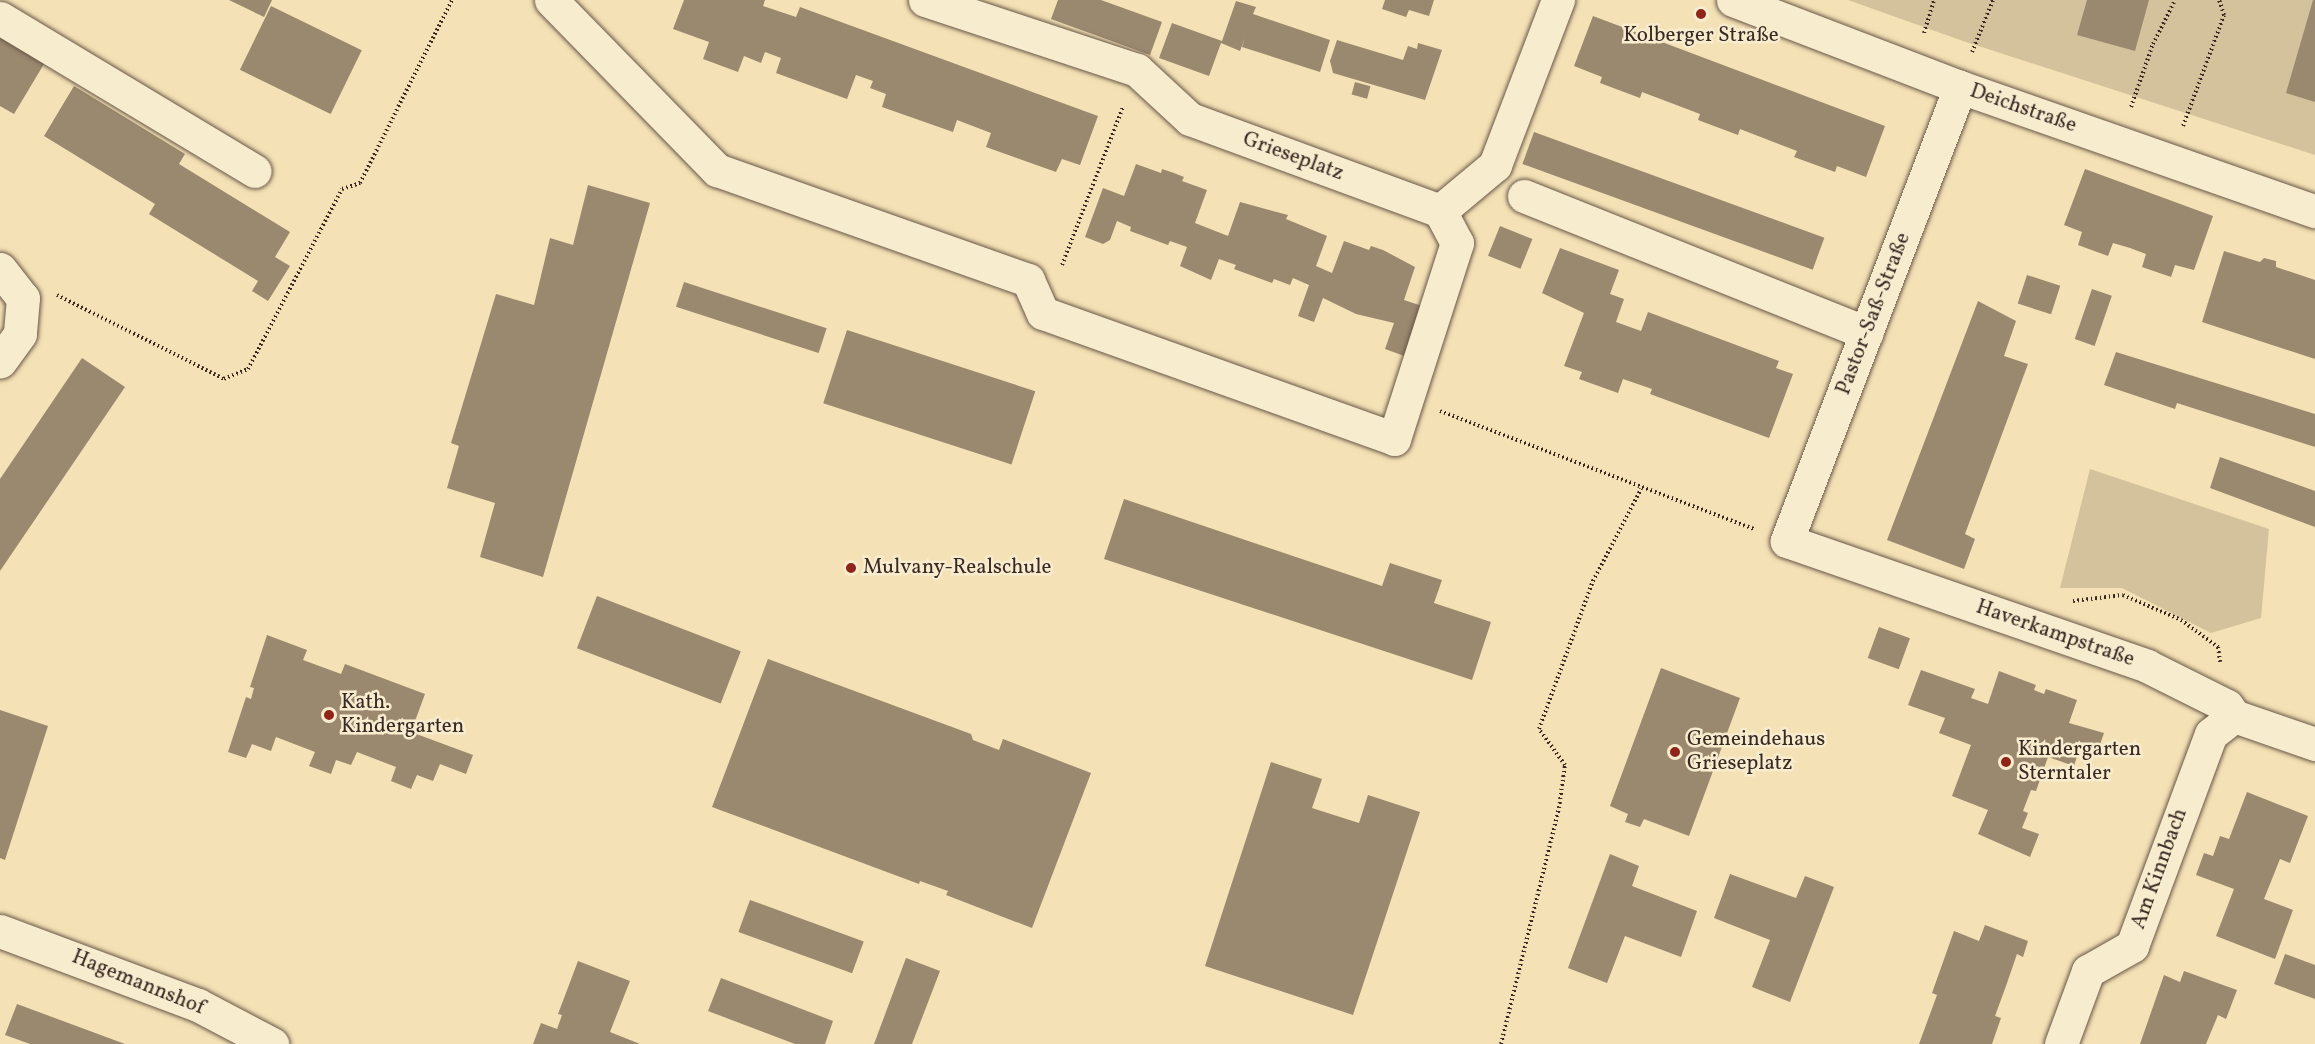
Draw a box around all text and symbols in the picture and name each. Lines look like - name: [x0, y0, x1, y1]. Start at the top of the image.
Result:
- marker: Kolberger Straße: [1694, 7, 1708, 21]
- place label: Kolberger Straße: [1623, 23, 1779, 49]
- street label: Deichstraße: [1966, 79, 2080, 139]
- street label: Grieseplatz: [1239, 127, 1347, 187]
- street label: Pastor-Saß-Straße: [1831, 229, 1917, 399]
- place label: Mulvany-Realschule: [863, 555, 1051, 581]
- marker: Mulvany-Realschule: [844, 561, 858, 575]
- street label: Haverkampstraße: [1972, 595, 2138, 673]
- place label: Kath. Kindergarten: [341, 690, 464, 740]
- marker: Kath. Kindergarten: [322, 708, 336, 722]
- place label: Gemeindehaus Grieseplatz: [1687, 727, 1825, 777]
- place label: Kindergarten Sterntaler: [2018, 737, 2141, 787]
- marker: Gemeindehaus Grieseplatz: [1668, 745, 1682, 759]
- marker: Kindergarten Sterntaler: [1999, 755, 2013, 769]
- street label: Am Kinnbach: [2127, 805, 2193, 933]
- street label: Hagemannshof: [68, 945, 208, 1021]

